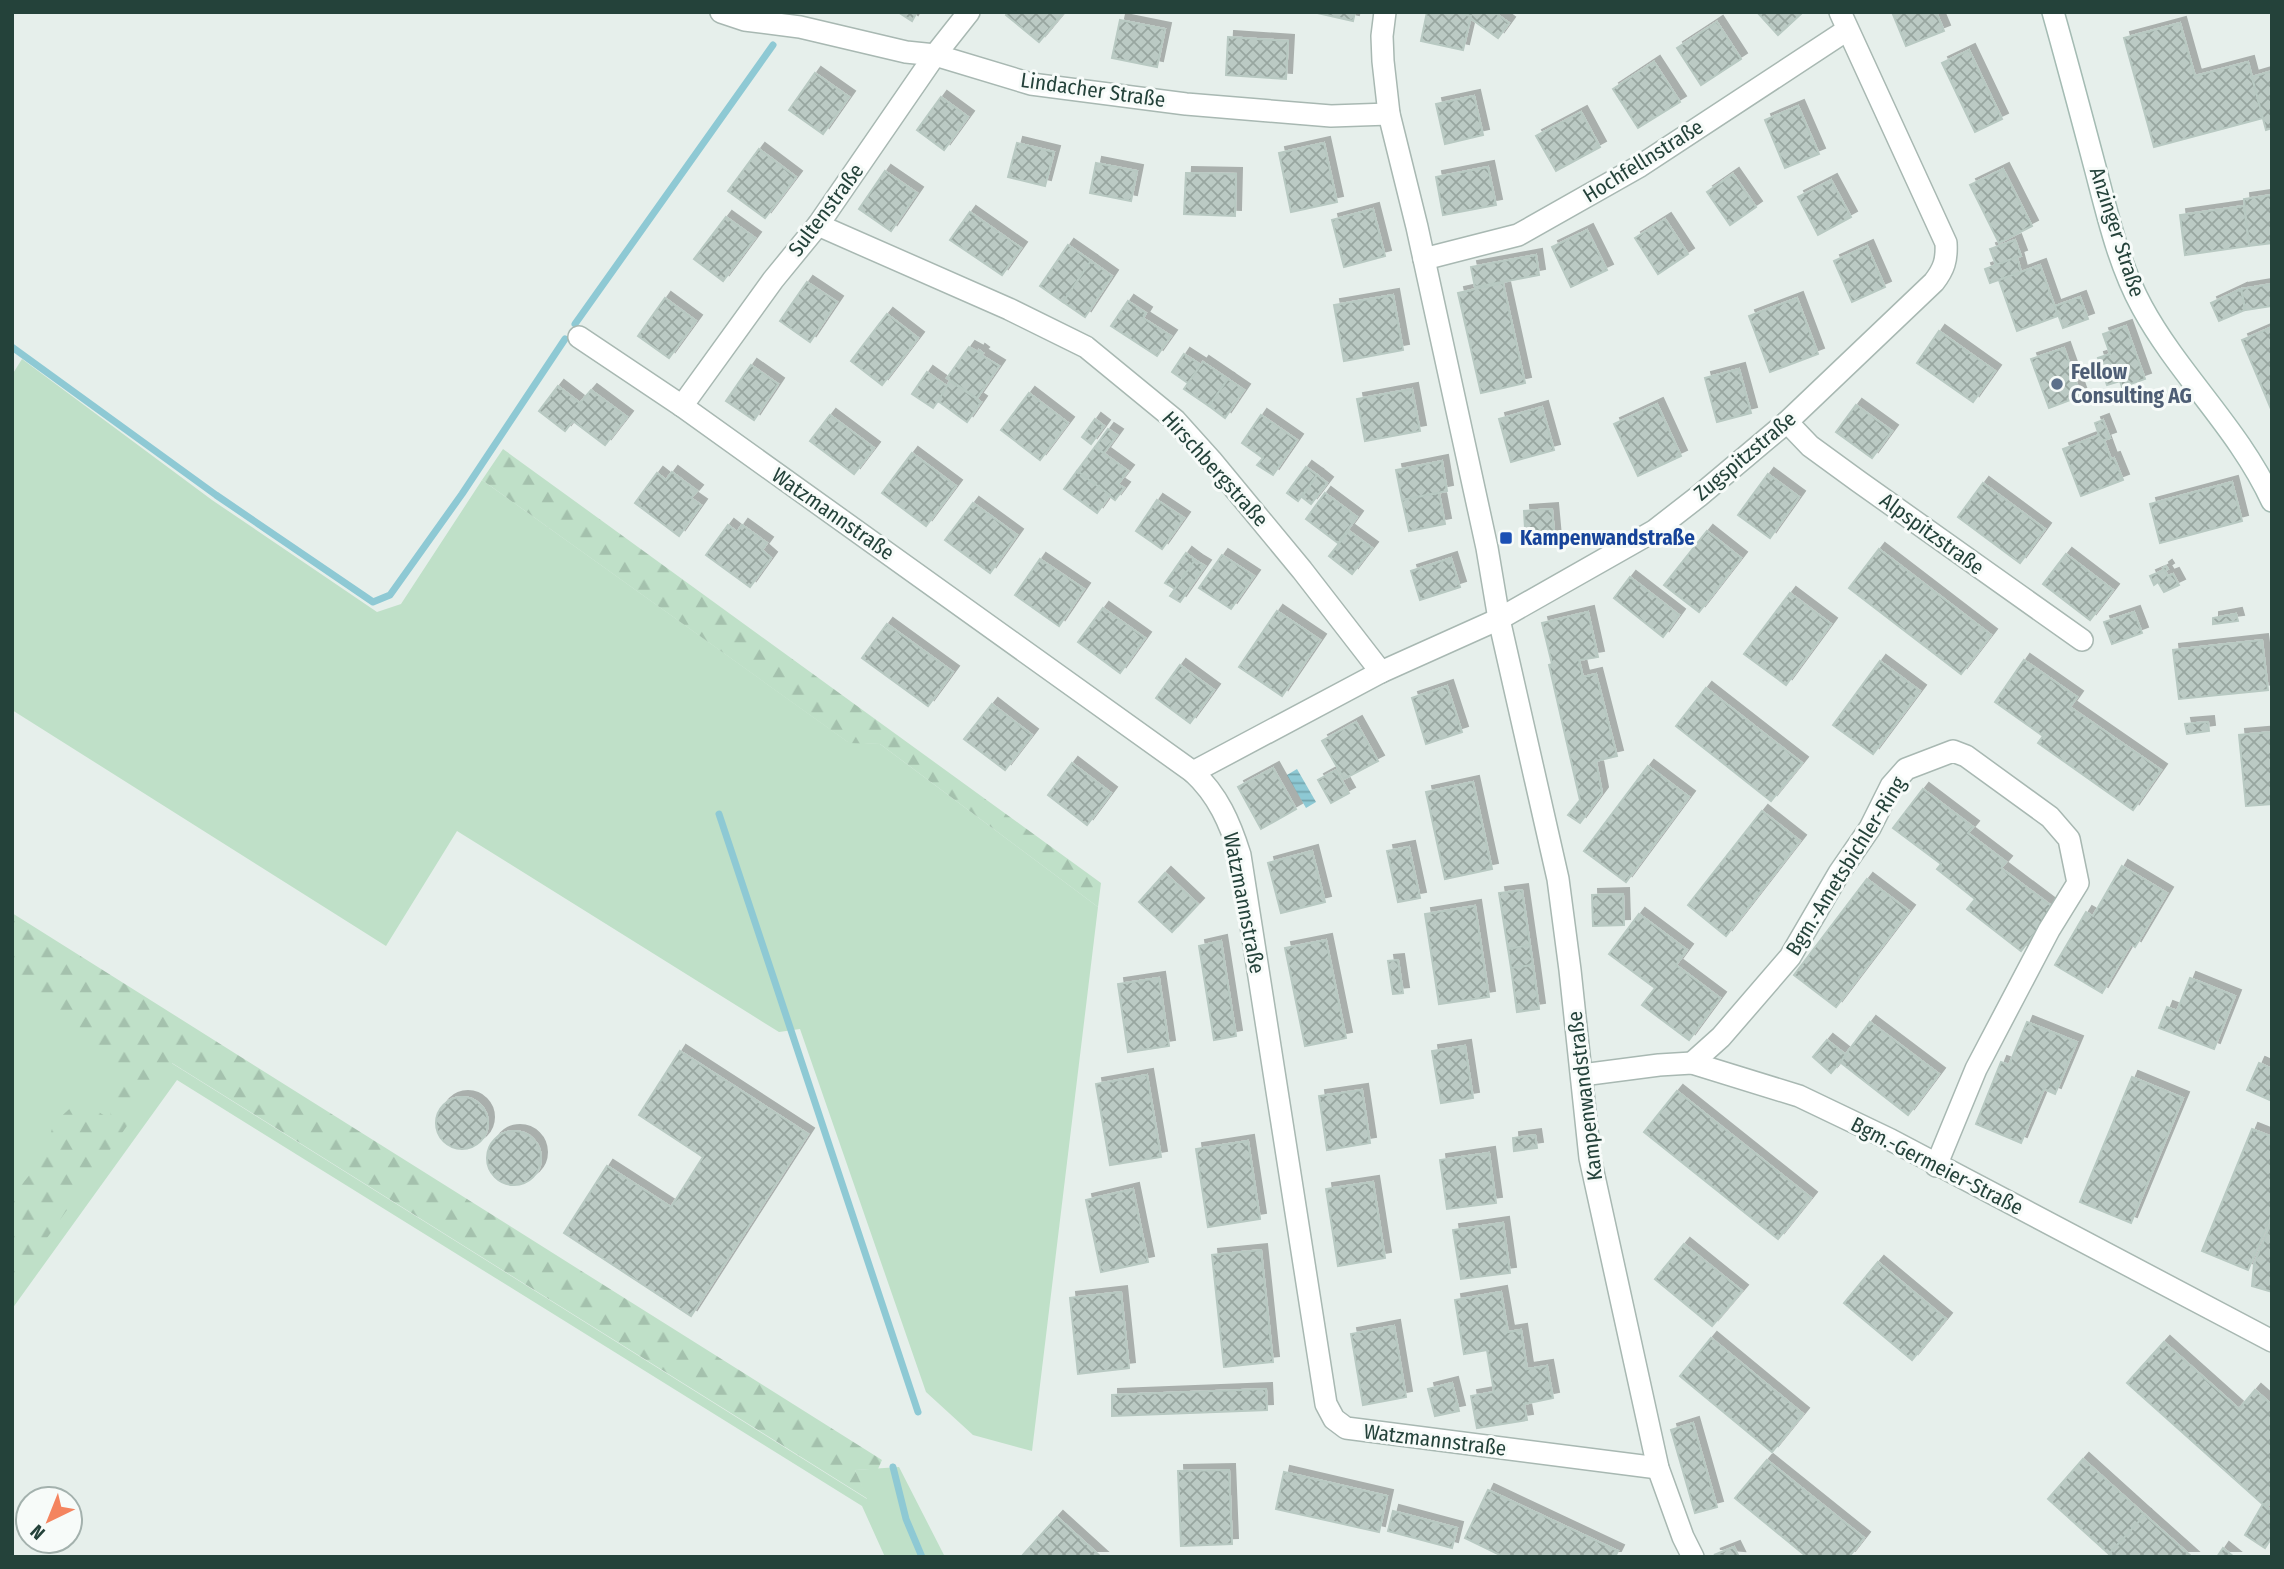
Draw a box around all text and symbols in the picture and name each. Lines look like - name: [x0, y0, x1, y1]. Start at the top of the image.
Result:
- street label: Lindacher Straße: [1019, 67, 1167, 113]
- street label: Hochfellnstraße: [1578, 114, 1708, 208]
- street label: Sultenstraße: [783, 159, 869, 261]
- street label: Anzinger Straße: [2084, 164, 2150, 300]
- place label: Fellow Consulting AG: [2071, 359, 2192, 409]
- marker: Fellow Consulting AG: [2049, 376, 2065, 392]
- street label: Hirschbergstraße: [1156, 406, 1274, 532]
- street label: Zugspitzstraße: [1689, 406, 1801, 506]
- street label: Watzmannstraße: [767, 462, 899, 566]
- street label: Alpspitzstraße: [1875, 487, 1989, 581]
- place label: Kampenwandstraße: [1520, 525, 1695, 551]
- marker: Kampenwandstraße: [1498, 530, 1514, 546]
- street label: Bgm.-Ametsbichler-Ring: [1780, 772, 1912, 960]
- street label: Watzmannstraße: [1218, 830, 1270, 976]
- street label: Kampenwandstraße: [1562, 1010, 1608, 1182]
- street label: Bgm.-Germeier-Straße: [1846, 1111, 2028, 1221]
- street label: Watzmannstraße: [1362, 1418, 1508, 1462]
- north arrow: [14, 1485, 84, 1555]
- text: N: [26, 1520, 50, 1544]

